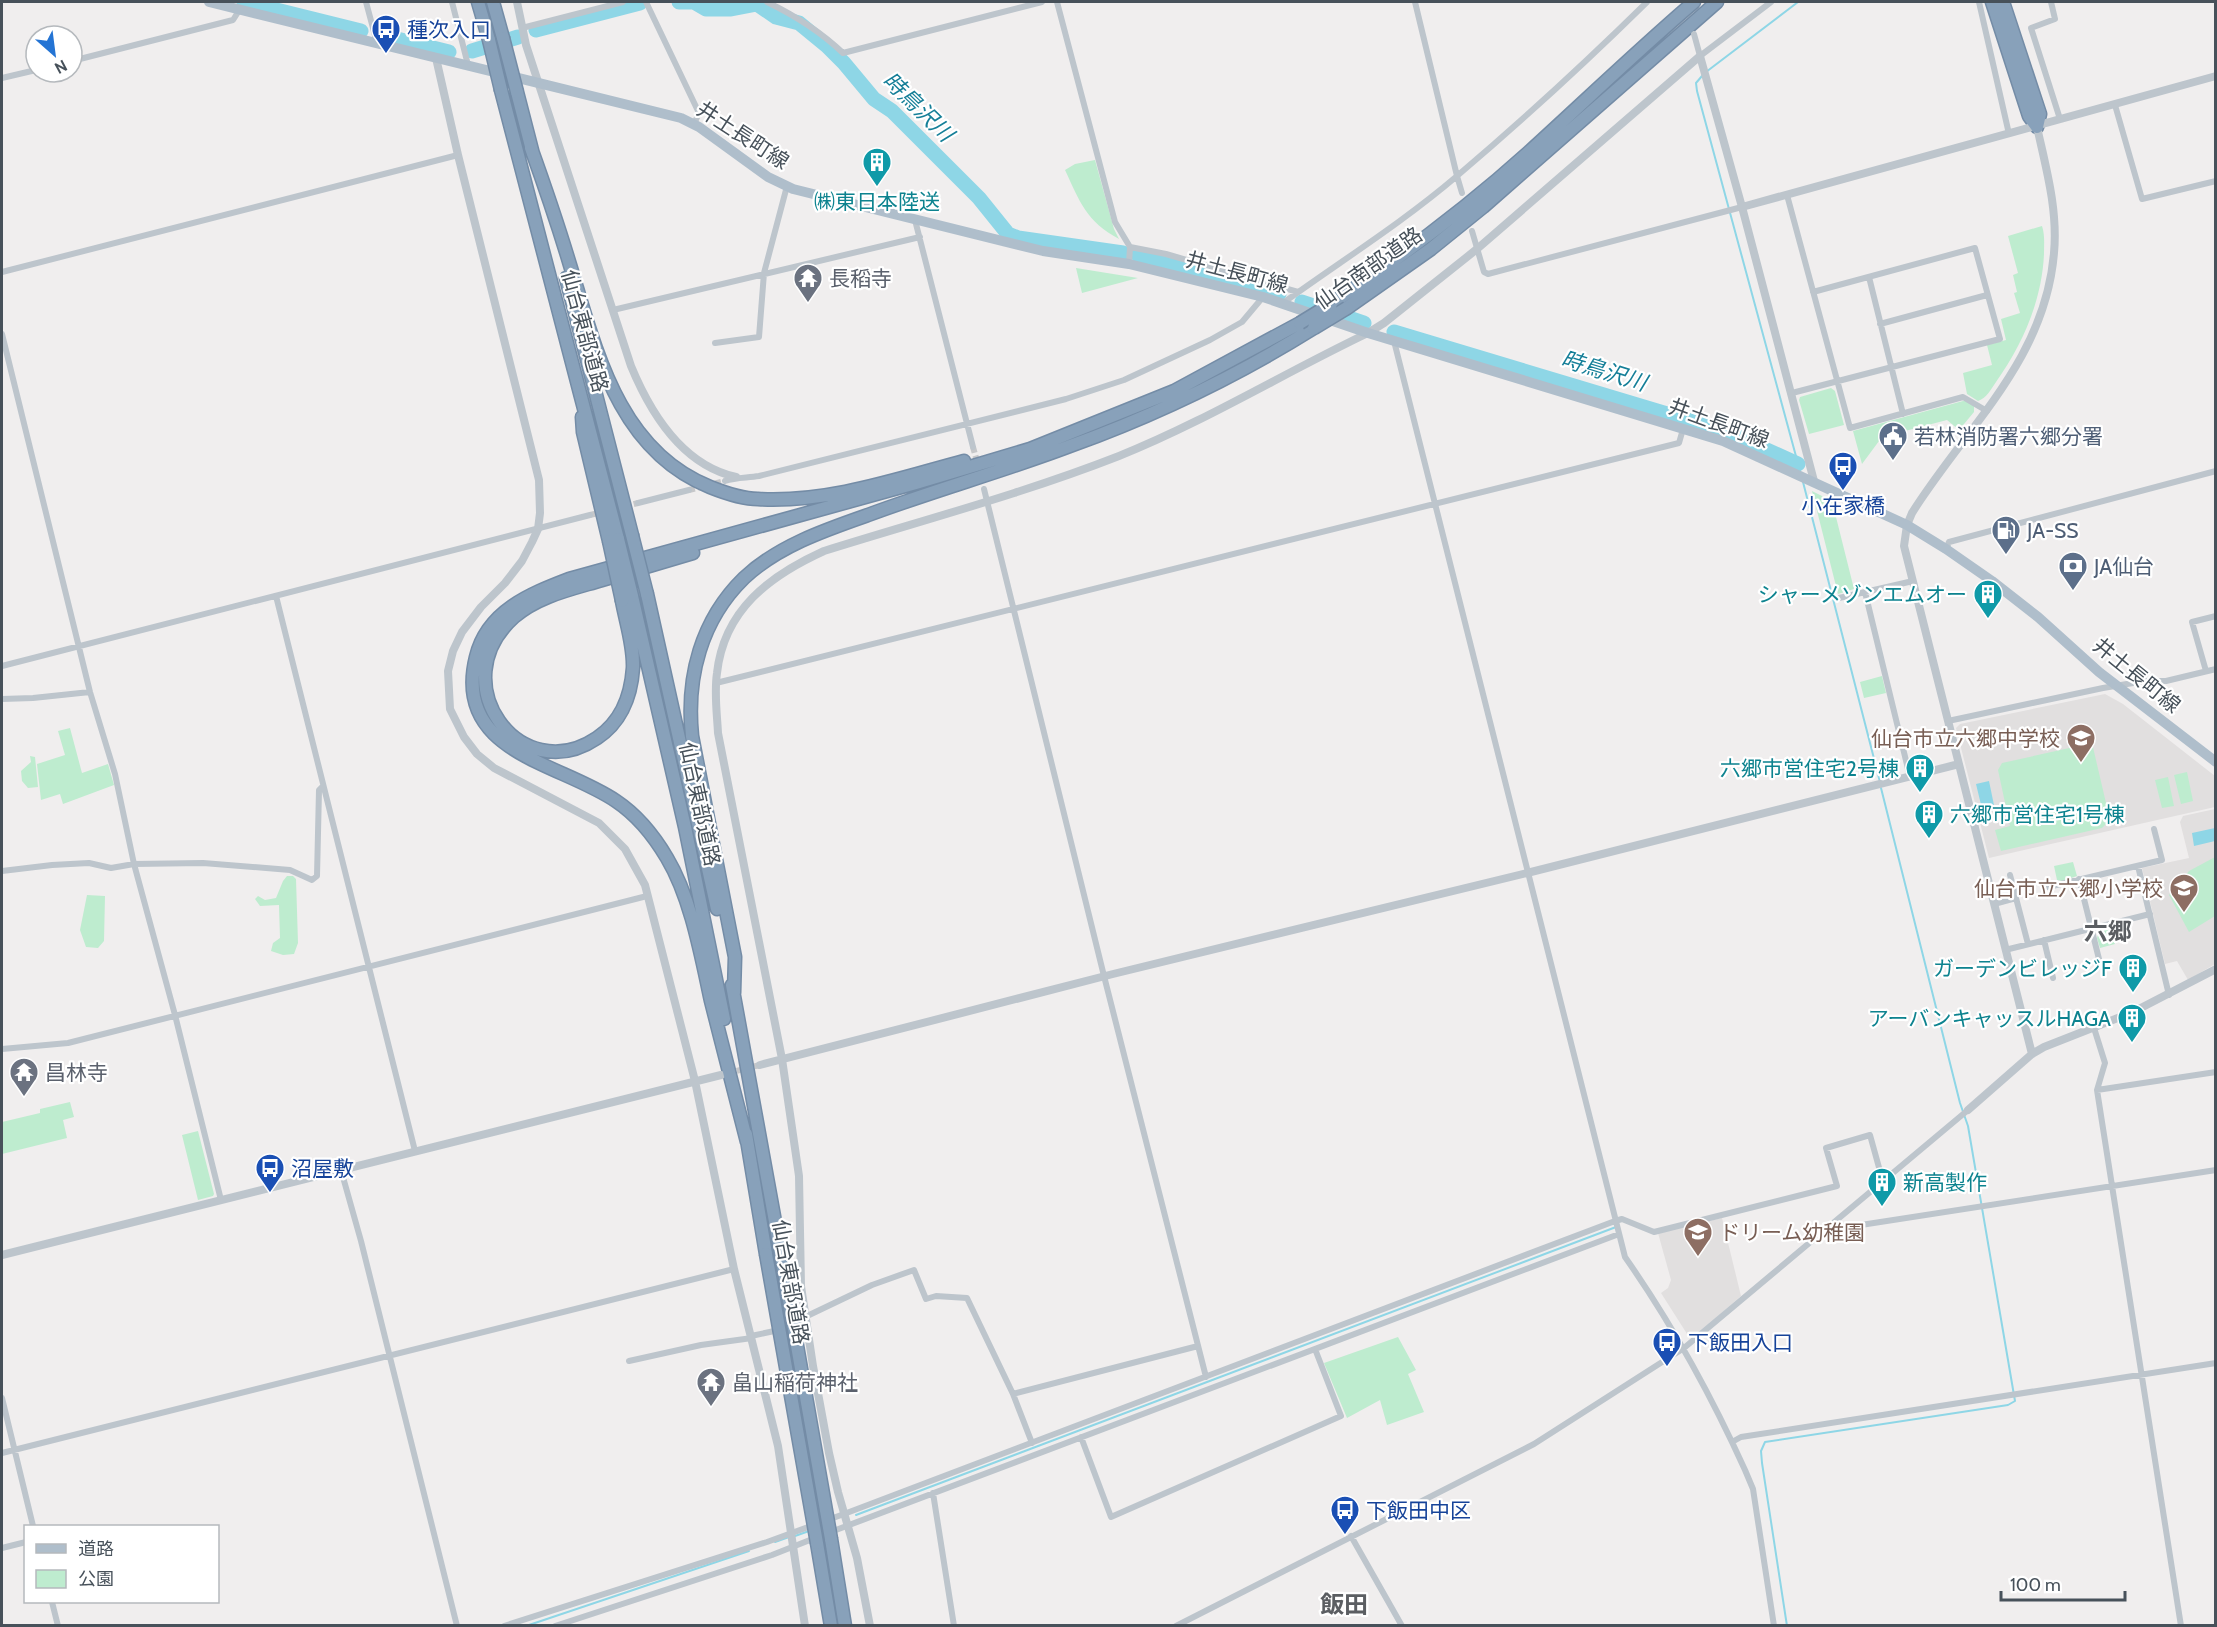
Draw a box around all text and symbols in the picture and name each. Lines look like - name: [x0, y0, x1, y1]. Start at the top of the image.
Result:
- bus stop icon: 種次入口: [370, 13, 402, 55]
- place label: 種次入口: [407, 17, 491, 42]
- north arrow: [24, 24, 84, 84]
- text: N: [51, 56, 70, 78]
- water label: 時鳥沢川: [877, 67, 960, 149]
- street label: 井土長町線: [692, 96, 794, 174]
- building icon: ㈱東日本陸送: [861, 146, 893, 188]
- place label: ㈱東日本陸送: [814, 189, 940, 214]
- street label: 仙台南部道路: [1309, 222, 1427, 314]
- street label: 井土長町線: [1183, 246, 1291, 298]
- temple icon: 長稻寺: [792, 262, 824, 304]
- place label: 長稻寺: [829, 266, 892, 291]
- street label: 仙台東部道路: [557, 267, 613, 395]
- water label: 時鳥沢川: [1558, 345, 1652, 397]
- street label: 井土長町線: [1665, 393, 1773, 453]
- public building icon: 若林消防署六郷分署: [1877, 420, 1909, 462]
- place label: 若林消防署六郷分署: [1914, 424, 2103, 449]
- bus stop icon: 小在家橋: [1827, 450, 1859, 492]
- place label: 小在家橋: [1801, 493, 1885, 518]
- fuel station icon: JA-SS: [1990, 514, 2022, 556]
- place label: JA-SS: [2026, 518, 2078, 543]
- bank icon: JA仙台: [2057, 550, 2089, 592]
- place label: JA仙台: [2093, 554, 2154, 579]
- building icon: シャーメゾンエムオー: [1972, 578, 2004, 620]
- place label: シャーメゾンエムオー: [1758, 582, 1967, 607]
- street label: 井土長町線: [2088, 632, 2186, 718]
- school or university icon: 仙台市立六郷中学校: [2065, 722, 2097, 764]
- place label: 仙台市立六郷中学校: [1871, 726, 2060, 751]
- street label: 仙台東部道路: [675, 740, 725, 868]
- building icon: 六郷市営住宅2号棟: [1904, 752, 1936, 794]
- place label: 六郷市営住宅2号棟: [1720, 756, 1899, 781]
- building icon: 六郷市営住宅1号棟: [1913, 798, 1945, 840]
- place label: 六郷市営住宅1号棟: [1950, 802, 2125, 827]
- school or university icon: 仙台市立六郷小学校: [2168, 872, 2200, 914]
- place label: 仙台市立六郷小学校: [1974, 876, 2163, 901]
- district label: 六郷: [2084, 917, 2132, 946]
- building icon: ガーデンビレッジF: [2117, 952, 2149, 994]
- place label: ガーデンビレッジF: [1933, 956, 2112, 981]
- building icon: アーバンキャッスルHAGA: [2116, 1002, 2148, 1044]
- place label: アーバンキャッスルHAGA: [1868, 1006, 2111, 1031]
- temple icon: 昌林寺: [8, 1056, 40, 1098]
- place label: 昌林寺: [45, 1060, 108, 1085]
- bus stop icon: 沼屋敷: [254, 1152, 286, 1194]
- place label: 沼屋敷: [291, 1156, 354, 1181]
- building icon: 新高製作: [1866, 1166, 1898, 1208]
- place label: 新高製作: [1903, 1170, 1987, 1195]
- school or university icon: ドリーム幼稚園: [1682, 1216, 1714, 1258]
- street label: 仙台東部道路: [768, 1218, 814, 1346]
- place label: ドリーム幼稚園: [1719, 1220, 1865, 1245]
- bus stop icon: 下飯田入口: [1651, 1326, 1683, 1368]
- place label: 下飯田入口: [1688, 1330, 1793, 1355]
- temple icon: 畠山稲荷神社: [695, 1366, 727, 1408]
- place label: 畠山稲荷神社: [732, 1370, 858, 1395]
- bus stop icon: 下飯田中区: [1329, 1494, 1361, 1536]
- place label: 下飯田中区: [1366, 1498, 1471, 1523]
- legend: [24, 1525, 219, 1603]
- text: 道路: [78, 1538, 114, 1560]
- scale bar: [2001, 1564, 2126, 1602]
- text: 公園: [78, 1568, 114, 1590]
- text: 100 m: [2010, 1574, 2061, 1596]
- district label: 飯田: [1320, 1590, 1368, 1619]

